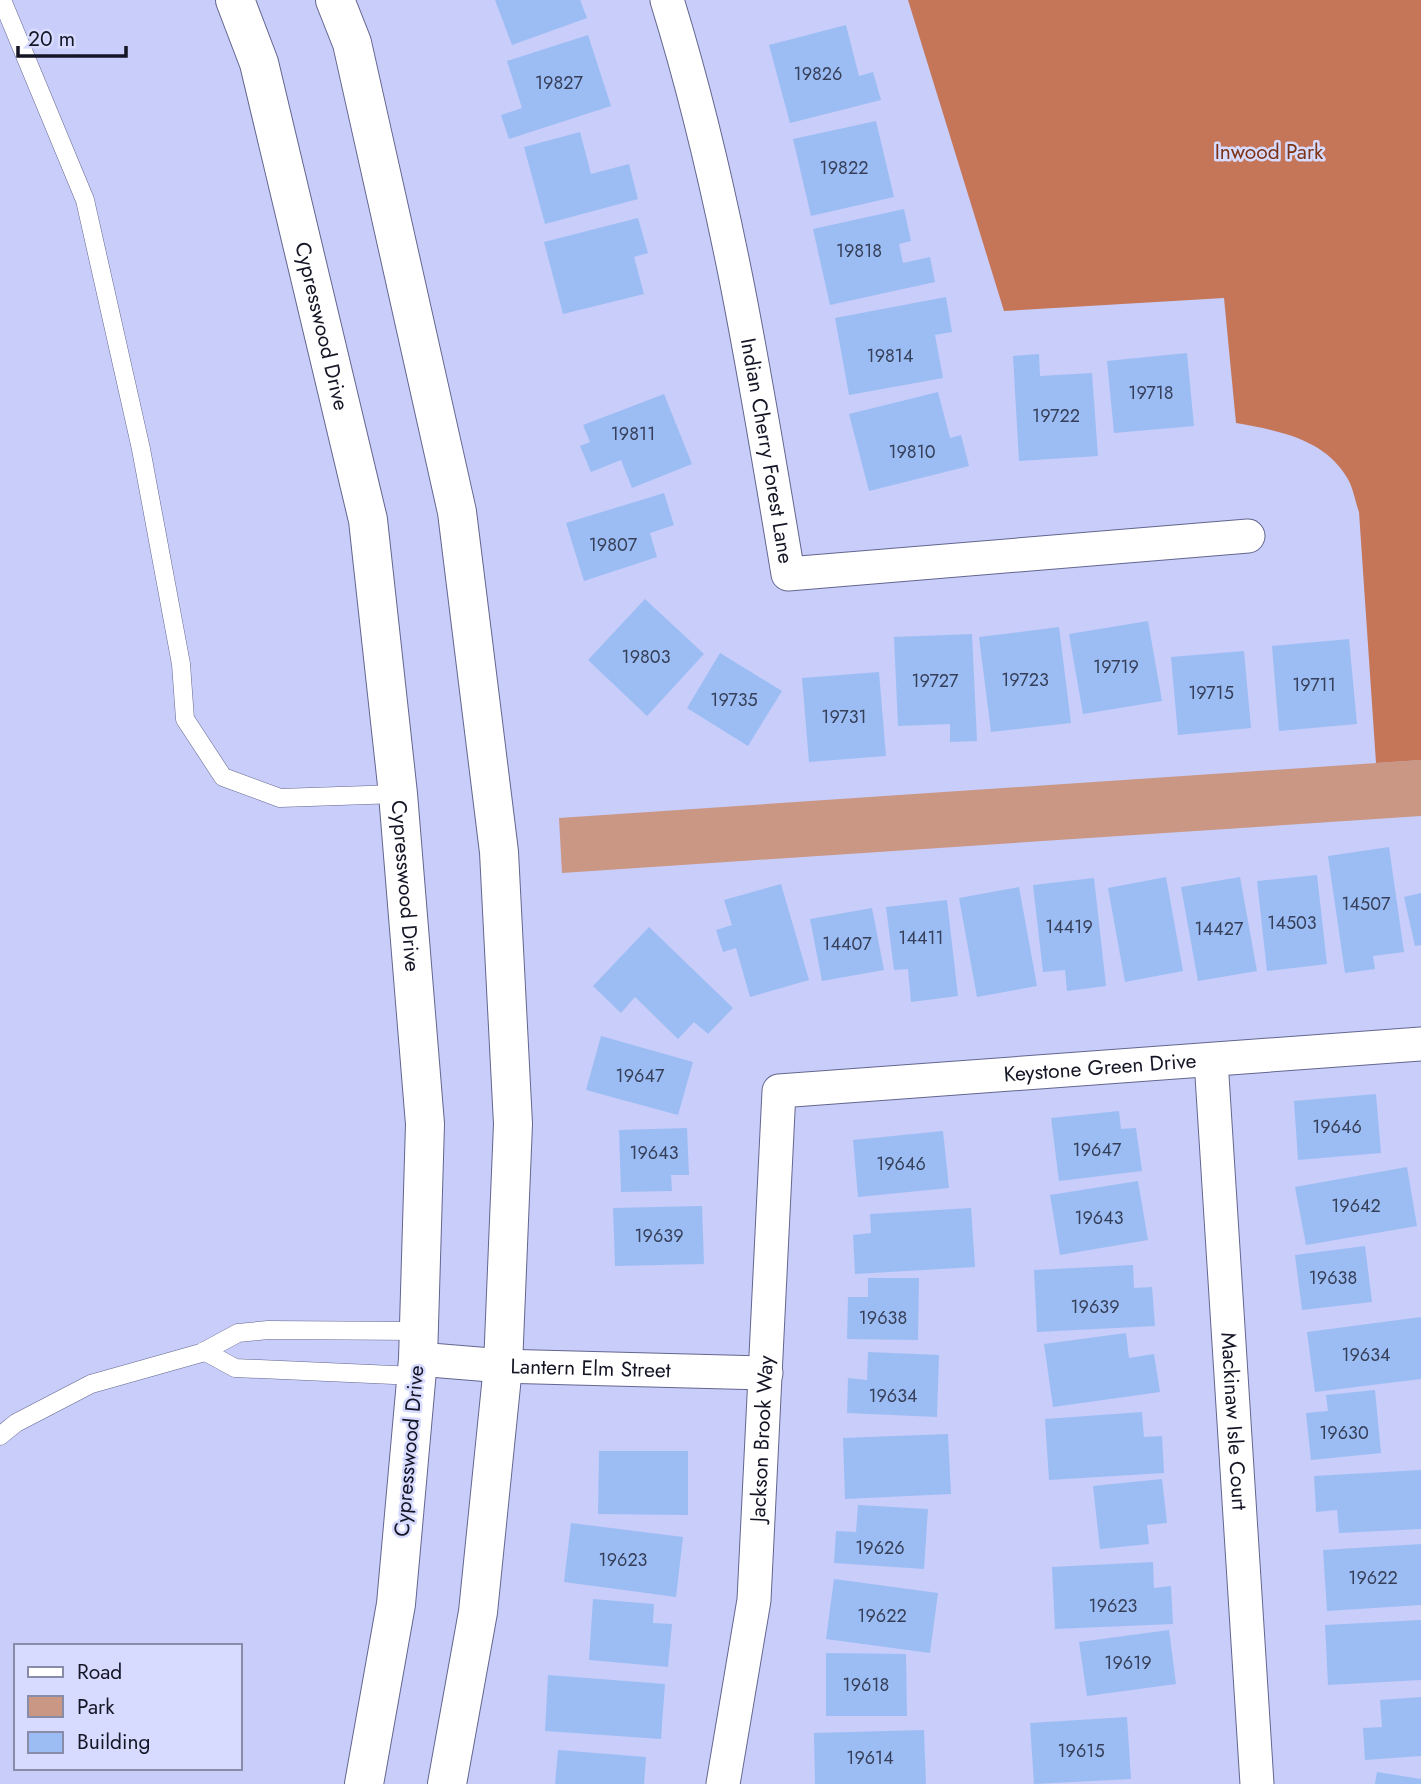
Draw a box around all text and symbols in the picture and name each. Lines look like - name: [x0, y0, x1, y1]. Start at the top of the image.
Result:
- scale bar: [18, 14, 126, 58]
- text: 20 m: [28, 24, 75, 54]
- house number: 19826: [794, 61, 842, 87]
- house number: 19827: [535, 70, 584, 96]
- park label: Inwood Park: [1215, 137, 1324, 167]
- house number: 19822: [820, 155, 868, 181]
- house number: 19818: [836, 238, 882, 264]
- street label: Cypresswood Drive: [287, 239, 356, 414]
- street label: Indian Cherry Forest Lane: [733, 335, 801, 566]
- house number: 19814: [867, 343, 913, 369]
- house number: 19718: [1128, 380, 1174, 406]
- house number: 19722: [1032, 403, 1080, 429]
- house number: 19811: [611, 421, 655, 447]
- house number: 19810: [888, 439, 936, 465]
- house number: 19807: [589, 532, 638, 558]
- house number: 19803: [622, 644, 671, 670]
- house number: 19719: [1093, 654, 1139, 680]
- house number: 19723: [1001, 667, 1049, 693]
- house number: 19727: [911, 668, 959, 694]
- house number: 19711: [1292, 672, 1336, 698]
- house number: 19715: [1188, 680, 1234, 706]
- house number: 19735: [710, 687, 758, 713]
- house number: 19731: [821, 704, 867, 730]
- street label: Cypresswood Drive: [384, 799, 427, 973]
- house number: 14507: [1342, 891, 1391, 917]
- house number: 14503: [1267, 910, 1317, 936]
- house number: 14419: [1045, 914, 1093, 940]
- house number: 14427: [1195, 916, 1244, 942]
- house number: 14411: [898, 925, 944, 951]
- house number: 14407: [822, 931, 872, 957]
- street label: Keystone Green Drive: [1003, 1045, 1197, 1090]
- house number: 19647: [616, 1063, 665, 1089]
- house number: 19646: [1312, 1114, 1362, 1140]
- house number: 19647: [1073, 1137, 1122, 1163]
- house number: 19643: [629, 1140, 679, 1166]
- house number: 19646: [876, 1151, 926, 1177]
- house number: 19642: [1331, 1193, 1381, 1219]
- house number: 19643: [1074, 1205, 1124, 1231]
- house number: 19639: [634, 1223, 684, 1249]
- house number: 19638: [1309, 1265, 1357, 1291]
- house number: 19639: [1070, 1294, 1120, 1320]
- house number: 19638: [859, 1305, 907, 1331]
- street label: Mackinaw Isle Court: [1213, 1331, 1255, 1511]
- house number: 19634: [1341, 1342, 1391, 1368]
- street label: Lantern Elm Street: [510, 1351, 671, 1385]
- street label: Jackson Brook Way: [743, 1354, 781, 1526]
- street label: Cypresswood Drive: [387, 1364, 431, 1538]
- house number: 19634: [868, 1383, 918, 1409]
- house number: 19630: [1319, 1420, 1369, 1446]
- house number: 19626: [855, 1535, 905, 1561]
- house number: 19623: [599, 1547, 648, 1573]
- house number: 19622: [1348, 1565, 1398, 1591]
- house number: 19623: [1089, 1593, 1138, 1619]
- house number: 19622: [857, 1603, 907, 1629]
- legend: [14, 1644, 242, 1770]
- house number: 19619: [1104, 1650, 1152, 1676]
- text: Road: [77, 1657, 122, 1687]
- house number: 19618: [843, 1672, 889, 1698]
- text: Park: [77, 1692, 115, 1722]
- text: Building: [77, 1727, 150, 1757]
- house number: 19615: [1057, 1738, 1105, 1764]
- house number: 19614: [846, 1745, 894, 1771]

